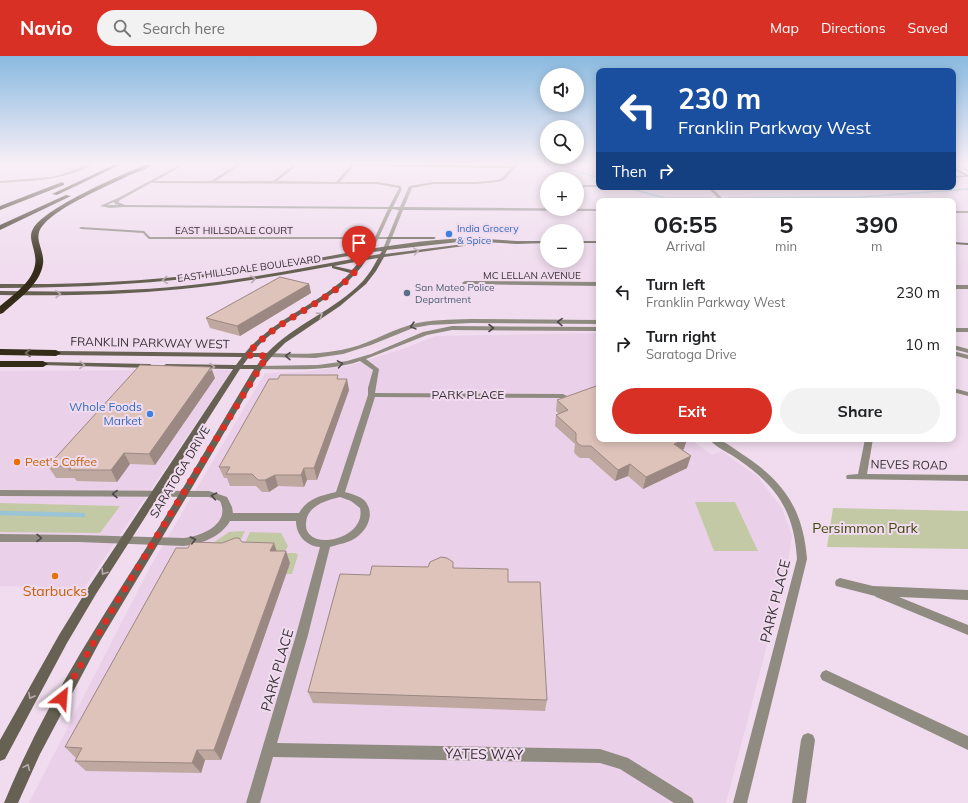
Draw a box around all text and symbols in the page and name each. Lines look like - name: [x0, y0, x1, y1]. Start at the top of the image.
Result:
- search box: [97, 10, 377, 46]
- text: Navio: [20, 16, 73, 40]
- icon: search: [111, 17, 133, 39]
- text: Search here: [143, 19, 225, 38]
- text: Map: [770, 19, 799, 37]
- text: Directions: [821, 19, 886, 37]
- text: Saved: [908, 19, 948, 37]
- map controls: [540, 68, 584, 268]
- button: sound: [540, 68, 584, 112]
- text: 230 m: [678, 81, 761, 116]
- icon: left: [612, 84, 664, 136]
- text: Franklin Parkway West: [678, 116, 871, 139]
- button: search: [540, 120, 584, 164]
- icon: right: [655, 160, 677, 182]
- text: Then: [612, 162, 647, 181]
- button: +: [540, 172, 584, 216]
- text: 06:55: [654, 209, 717, 239]
- text: 5: [779, 209, 793, 239]
- text: 390: [855, 209, 898, 239]
- place label: India Grocery & Spice: [457, 222, 519, 247]
- street label: EAST HILLSDALE COURT: [175, 224, 293, 237]
- button: −: [540, 224, 584, 268]
- pin: [342, 226, 376, 267]
- marker: India Grocery & Spice: [444, 229, 454, 239]
- icon: arrive: [348, 232, 370, 254]
- text: Arrival: [666, 238, 705, 254]
- text: min: [775, 238, 797, 254]
- text: m: [871, 238, 882, 254]
- one-way arrow: [413, 247, 419, 256]
- street label: EAST HILLSDALE BOULEVARD: [176, 252, 322, 285]
- street label: MC LELLAN AVENUE: [483, 269, 581, 282]
- one-way arrow: [162, 275, 168, 284]
- one-way arrow: [250, 275, 256, 283]
- text: Turn left: [646, 275, 705, 294]
- place label: San Mateo Police Department: [415, 281, 495, 306]
- icon: left: [612, 281, 634, 303]
- text: 230 m: [896, 283, 940, 302]
- marker: San Mateo Police Department: [402, 288, 412, 298]
- one-way arrow: [55, 289, 61, 298]
- text: Franklin Parkway West: [646, 294, 785, 310]
- one-way arrow: [316, 312, 323, 320]
- one-way arrow: [557, 318, 563, 326]
- one-way arrow: [410, 321, 417, 330]
- one-way arrow: [488, 324, 494, 332]
- text: Turn right: [646, 327, 716, 346]
- icon: right: [612, 333, 634, 355]
- street label: FRANKLIN PARKWAY WEST: [70, 334, 231, 351]
- text: 10 m: [905, 335, 940, 354]
- text: Saratoga Drive: [646, 346, 737, 362]
- one-way arrow: [25, 349, 31, 357]
- one-way arrow: [285, 352, 291, 360]
- one-way arrow: [337, 360, 343, 369]
- one-way arrow: [79, 361, 85, 369]
- one-way arrow: [209, 363, 215, 371]
- street label: PARK PLACE: [432, 387, 504, 402]
- button: Exit: [612, 388, 772, 434]
- button: Share: [780, 388, 940, 434]
- place label: Whole Foods Market: [69, 399, 142, 428]
- marker: Whole Foods Market: [145, 409, 155, 419]
- street label: SARATOGA DRIVE: [146, 423, 213, 521]
- place label: Peet's Coffee: [25, 454, 97, 469]
- street label: NEVES ROAD: [870, 456, 948, 473]
- marker: Peet's Coffee: [12, 457, 22, 467]
- one-way arrow: [112, 490, 118, 498]
- one-way arrow: [211, 492, 217, 500]
- park label: Persimmon Park: [812, 519, 919, 537]
- one-way arrow: [36, 534, 42, 543]
- one-way arrow: [190, 537, 196, 545]
- street label: PARK PLACE: [756, 558, 794, 644]
- one-way arrow: [101, 568, 109, 575]
- marker: Starbucks: [50, 571, 60, 581]
- place label: Starbucks: [23, 582, 87, 600]
- street label: PARK PLACE: [257, 627, 297, 713]
- position arrow: [41, 677, 83, 719]
- one-way arrow: [28, 692, 36, 700]
- street label: YATES WAY: [444, 744, 524, 764]
- one-way arrow: [22, 764, 30, 772]

